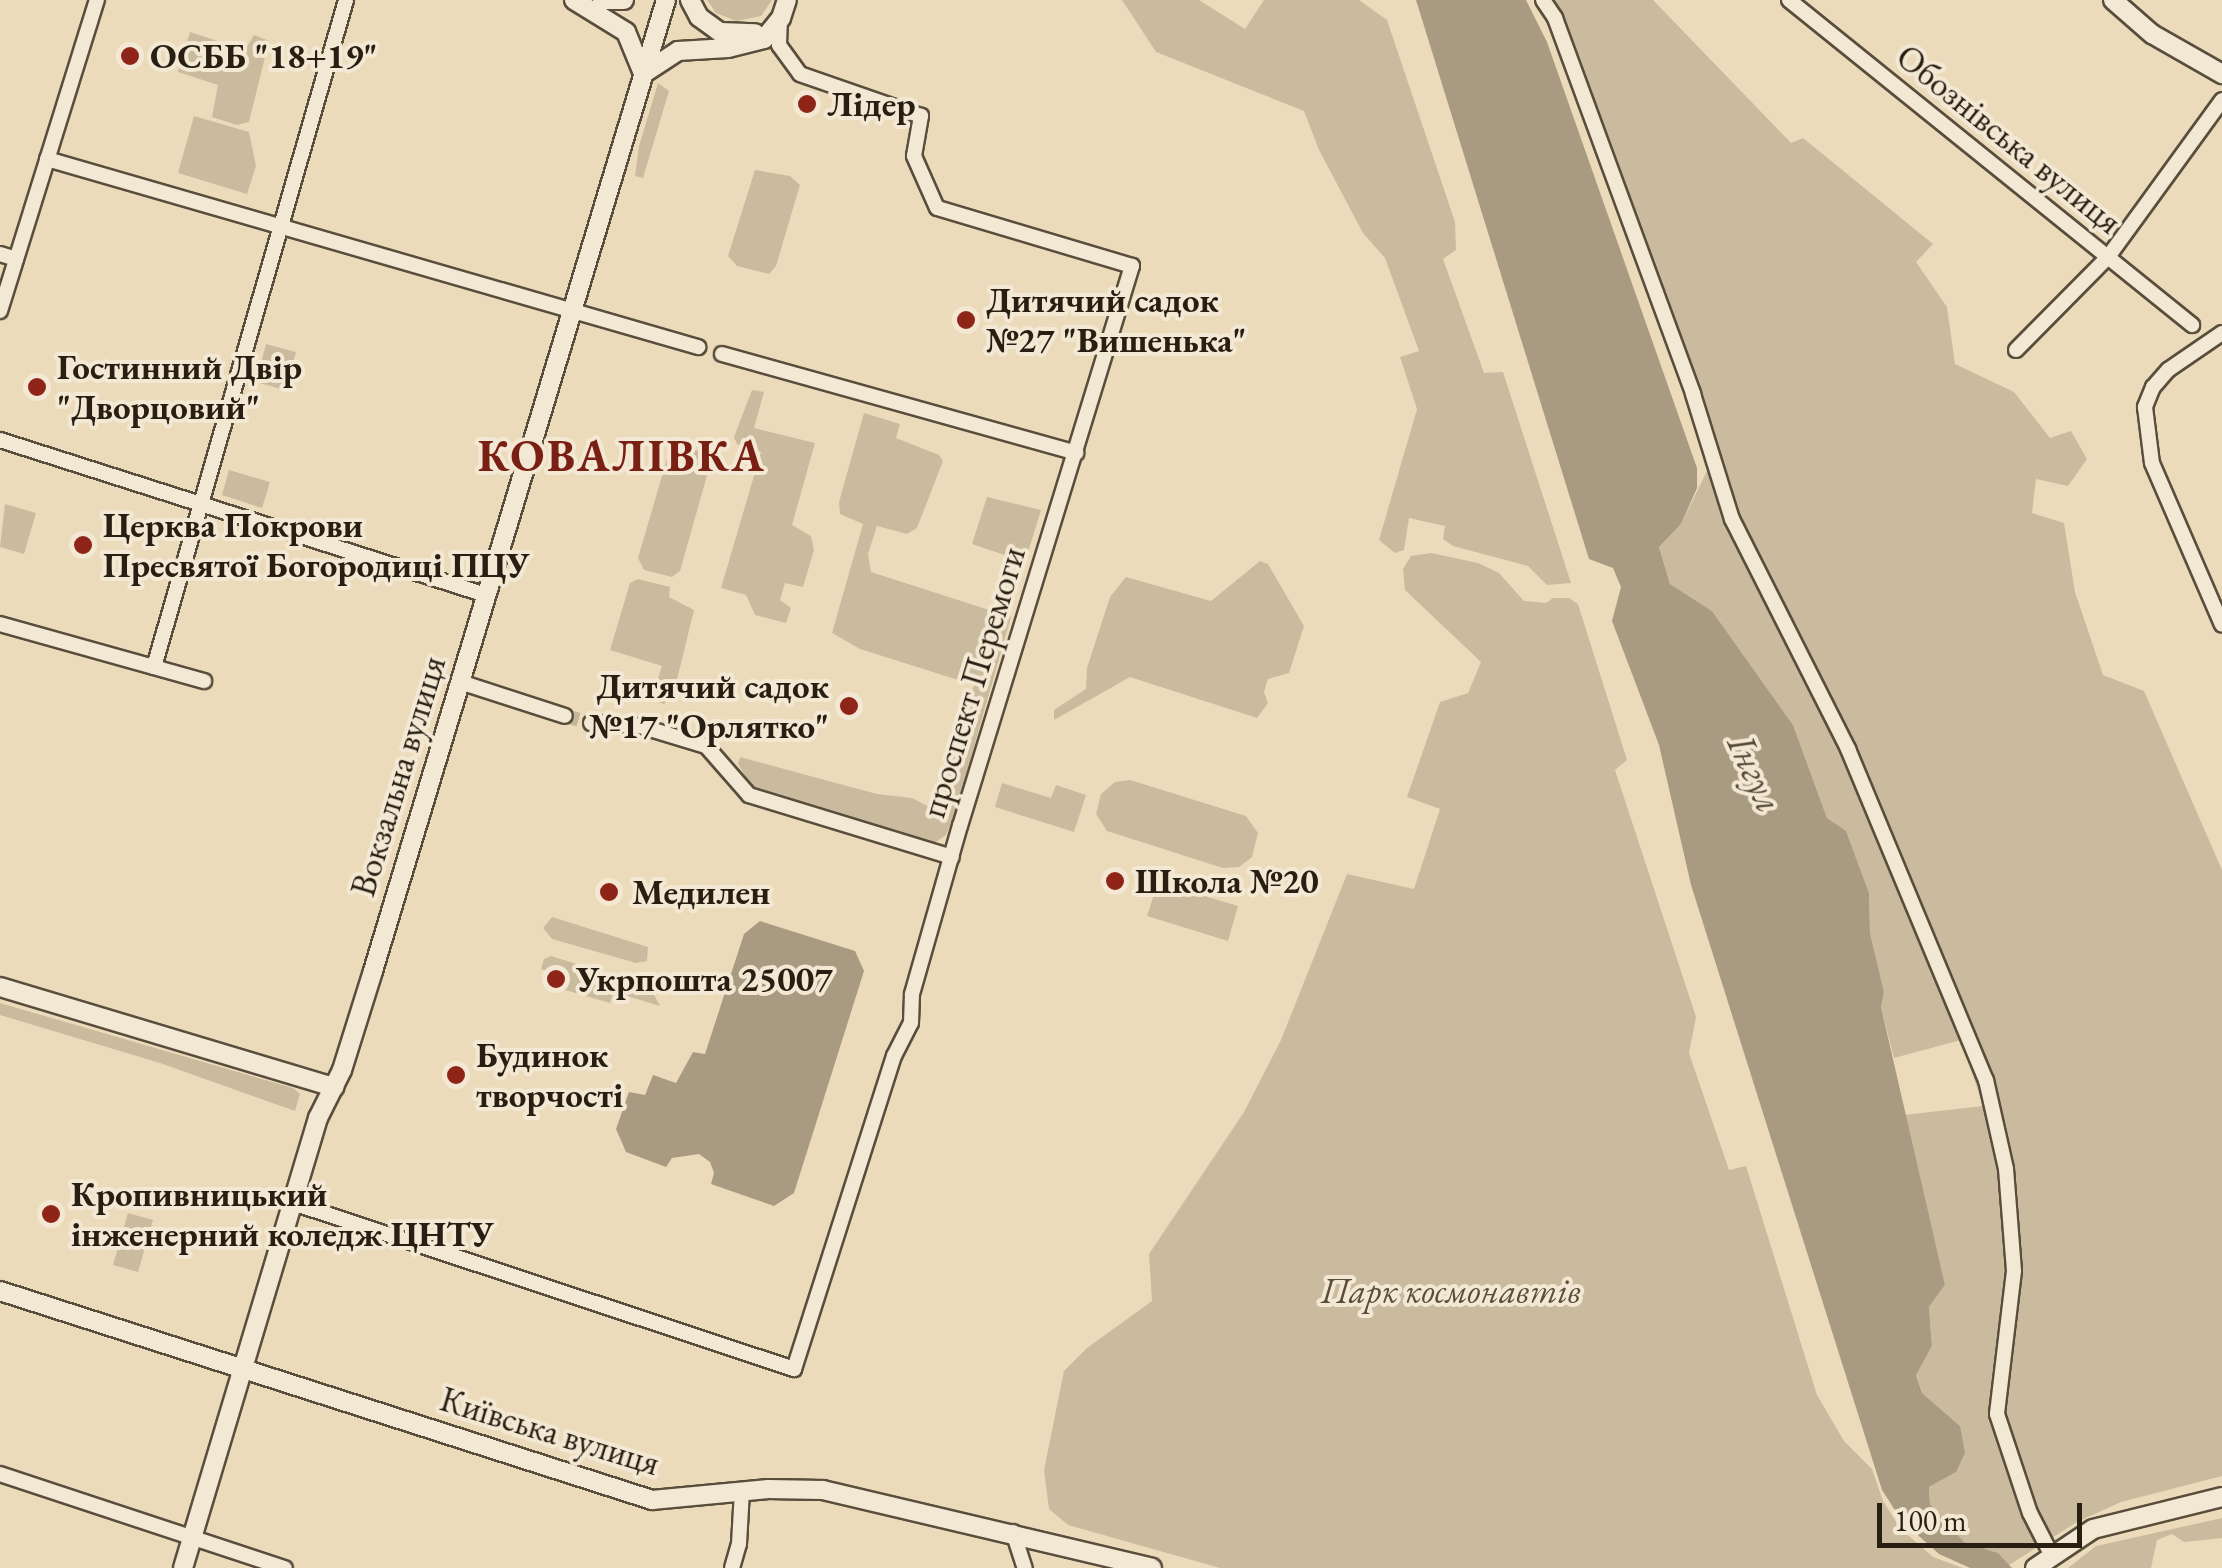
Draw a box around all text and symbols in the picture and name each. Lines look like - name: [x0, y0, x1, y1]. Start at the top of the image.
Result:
- place label: ОСББ "18+19": [150, 35, 378, 77]
- street label: Обознівська вулиця: [1888, 35, 2130, 243]
- marker: ОСББ "18+19": [119, 45, 141, 67]
- place label: Лідер: [827, 83, 916, 125]
- marker: Лідер: [796, 93, 818, 115]
- place label: Дитячий садок №27 "Вишенька": [986, 279, 1246, 361]
- marker: Дитячий садок №27 "Вишенька": [955, 309, 977, 331]
- place label: Гостинний Двір "Дворцовий": [57, 346, 302, 428]
- marker: Гостинний Двір "Дворцовий": [26, 376, 48, 398]
- district label: КОВАЛІВКА: [478, 429, 766, 483]
- place label: Церква Покрови Пресвятої Богородиці ПЦУ: [103, 504, 530, 586]
- marker: Церква Покрови Пресвятої Богородиці ПЦУ: [72, 534, 94, 556]
- street label: проспект Перемоги: [912, 542, 1034, 822]
- street label: Вокзальна вулиця: [342, 651, 454, 901]
- place label: Дитячий садок №17 "Орлятко": [589, 665, 829, 747]
- marker: Дитячий садок №17 "Орлятко": [838, 695, 860, 717]
- water label: Інгул: [1719, 727, 1793, 819]
- place label: Школа №20: [1135, 860, 1319, 902]
- marker: Школа №20: [1104, 870, 1126, 892]
- place label: Медилен: [632, 871, 770, 913]
- marker: Медилен: [596, 879, 622, 905]
- place label: Укрпошта 25007: [576, 958, 833, 1000]
- marker: Укрпошта 25007: [545, 968, 567, 990]
- place label: Будинок творчості: [476, 1034, 623, 1116]
- marker: Будинок творчості: [445, 1064, 467, 1086]
- place label: Кропивницький інженерний коледж ЦНТУ: [71, 1173, 494, 1255]
- marker: Кропивницький інженерний коледж ЦНТУ: [40, 1203, 62, 1225]
- park label: Парк космонавтів: [1321, 1270, 1581, 1312]
- street label: Київська вулиця: [435, 1378, 665, 1484]
- scale bar: [1882, 1483, 2087, 1545]
- text: 100 m: [1894, 1501, 1967, 1540]

